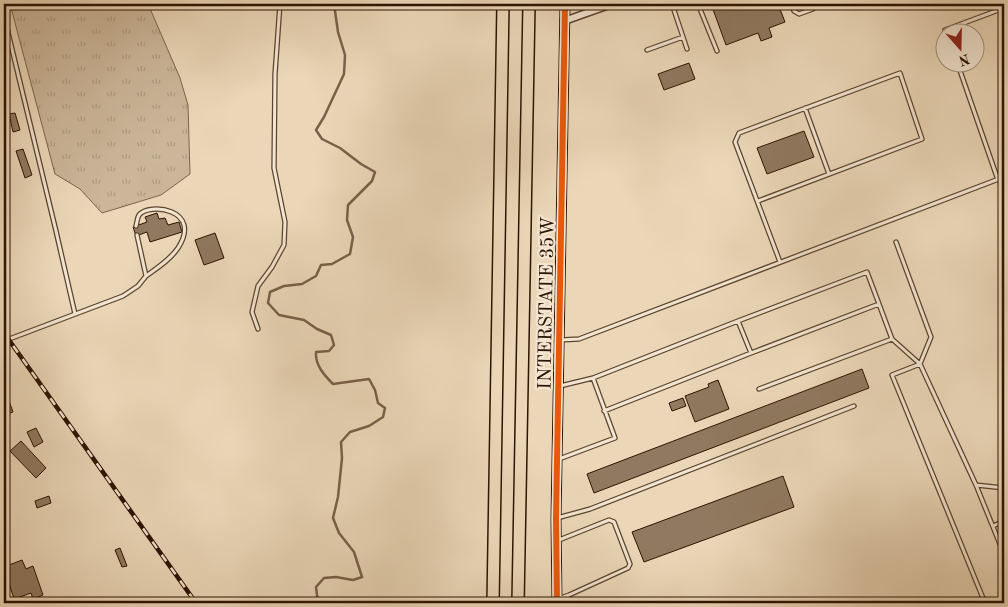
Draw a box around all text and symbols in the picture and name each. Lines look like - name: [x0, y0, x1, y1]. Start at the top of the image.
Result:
- north arrow: [936, 22, 986, 72]
- text: N: [956, 51, 972, 68]
- street label: INTERSTATE 35W: [536, 216, 559, 390]

